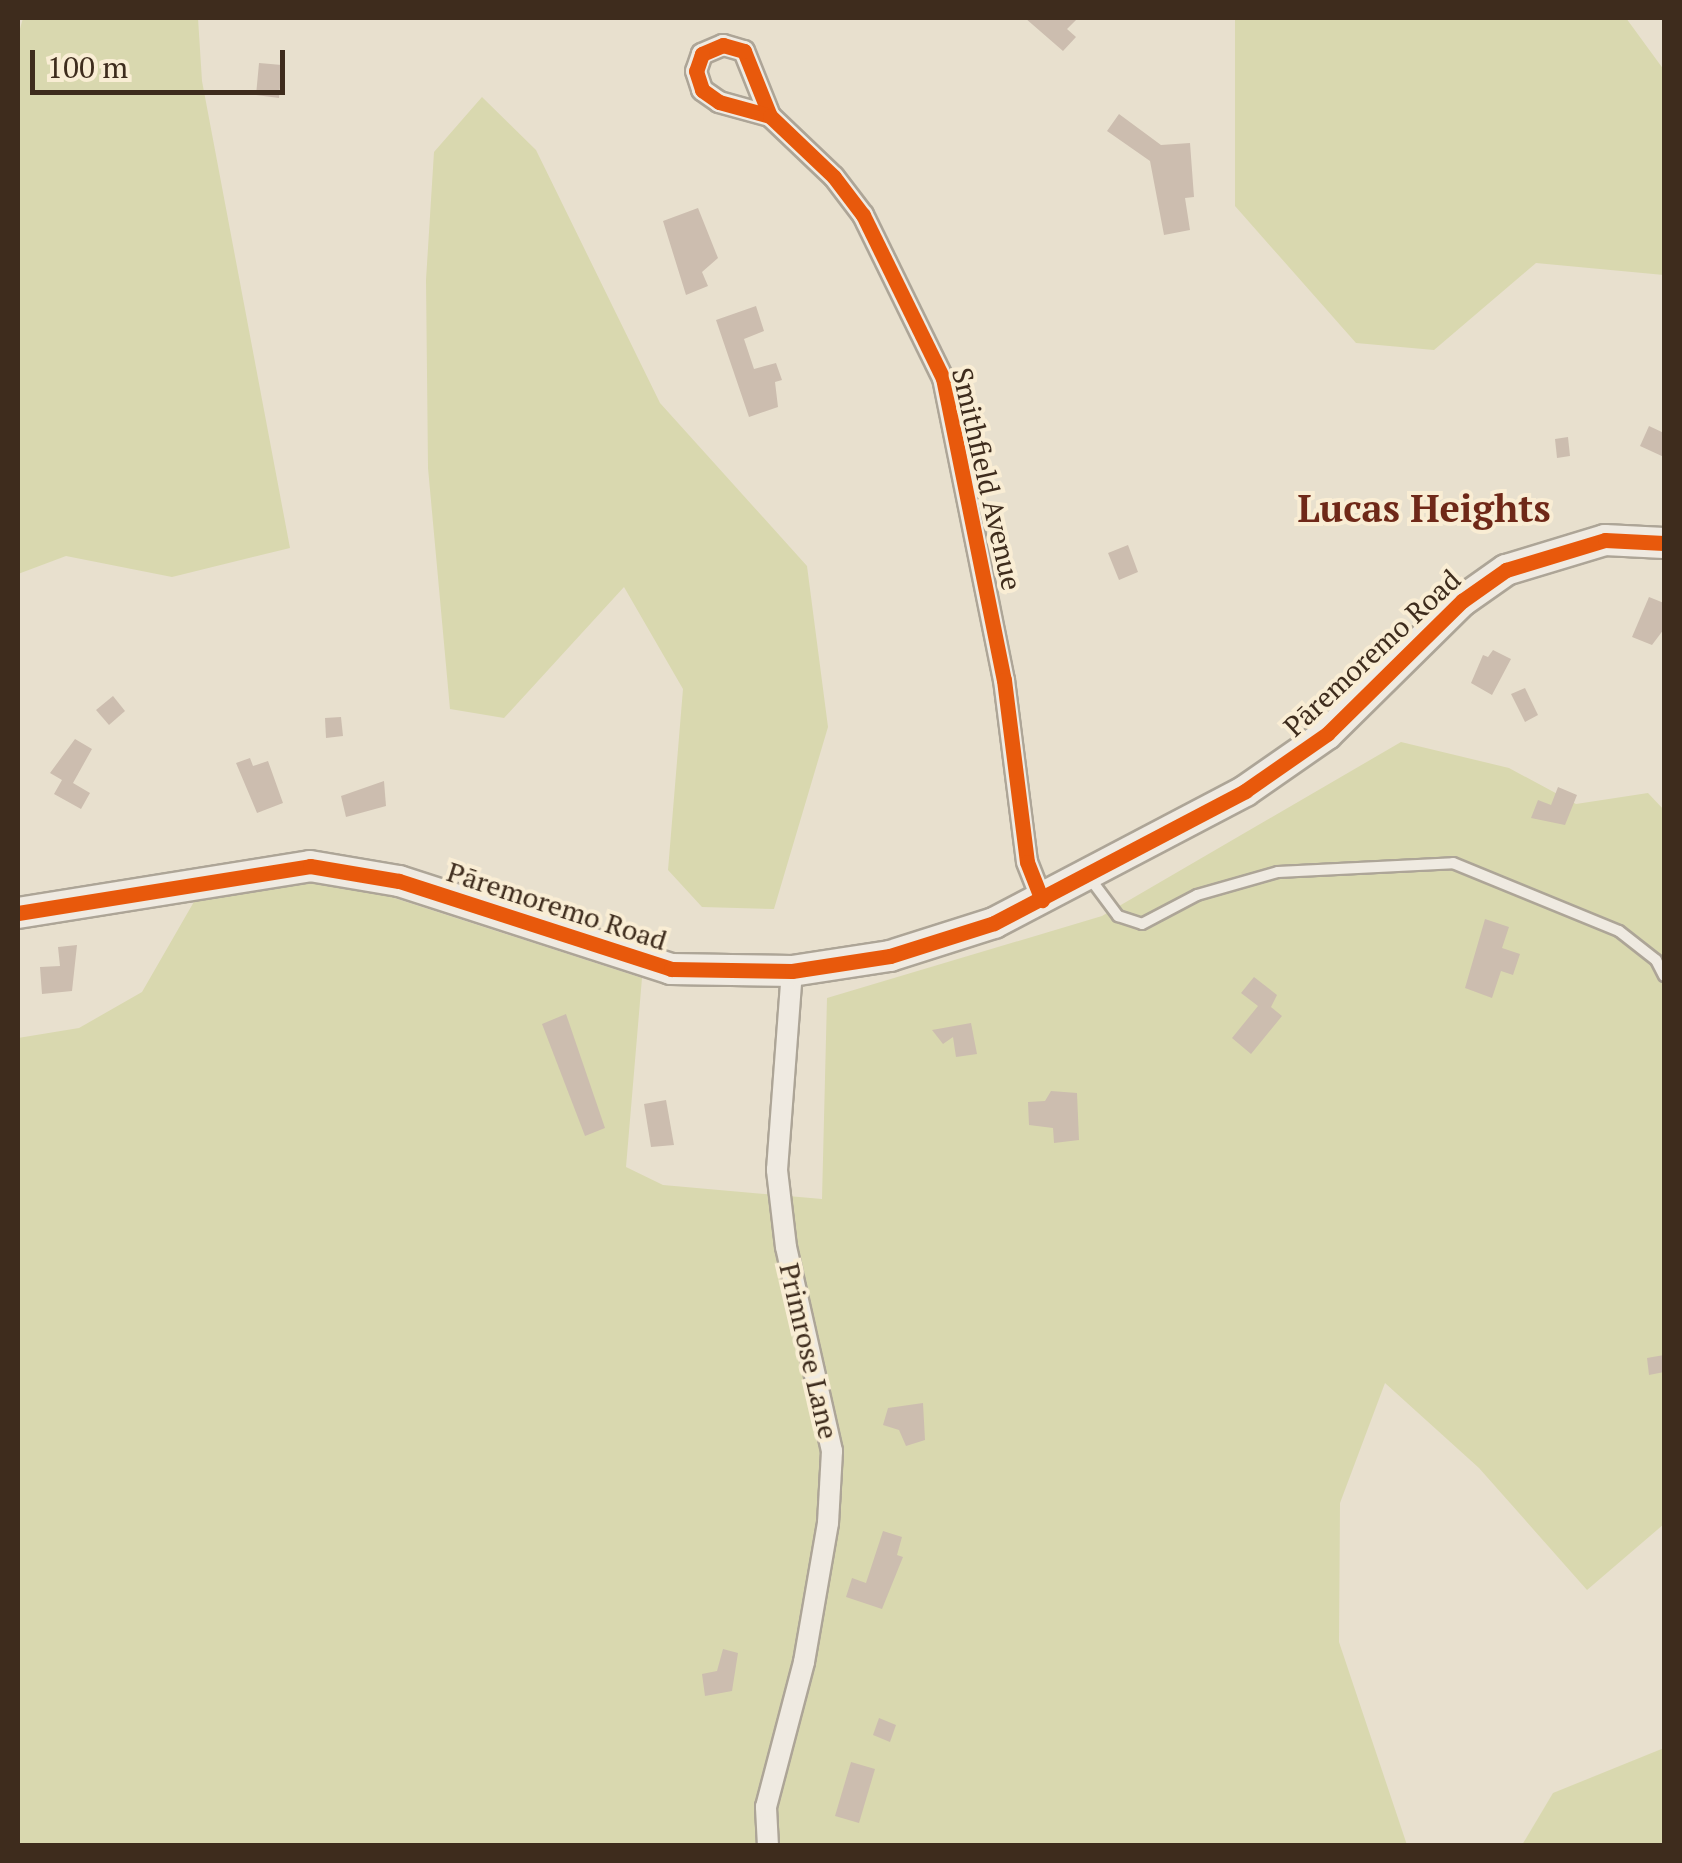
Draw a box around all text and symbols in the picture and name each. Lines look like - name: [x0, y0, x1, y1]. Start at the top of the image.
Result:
- scale bar: [35, 30, 290, 92]
- text: 100 m: [47, 47, 128, 87]
- street label: Smithfield Avenue: [945, 364, 1029, 594]
- district label: Lucas Heights: [1297, 486, 1551, 532]
- street label: Pāremoremo Road: [1277, 563, 1467, 743]
- street label: Pāremoremo Road: [443, 855, 671, 957]
- street label: Primrose Lane: [772, 1260, 846, 1442]

